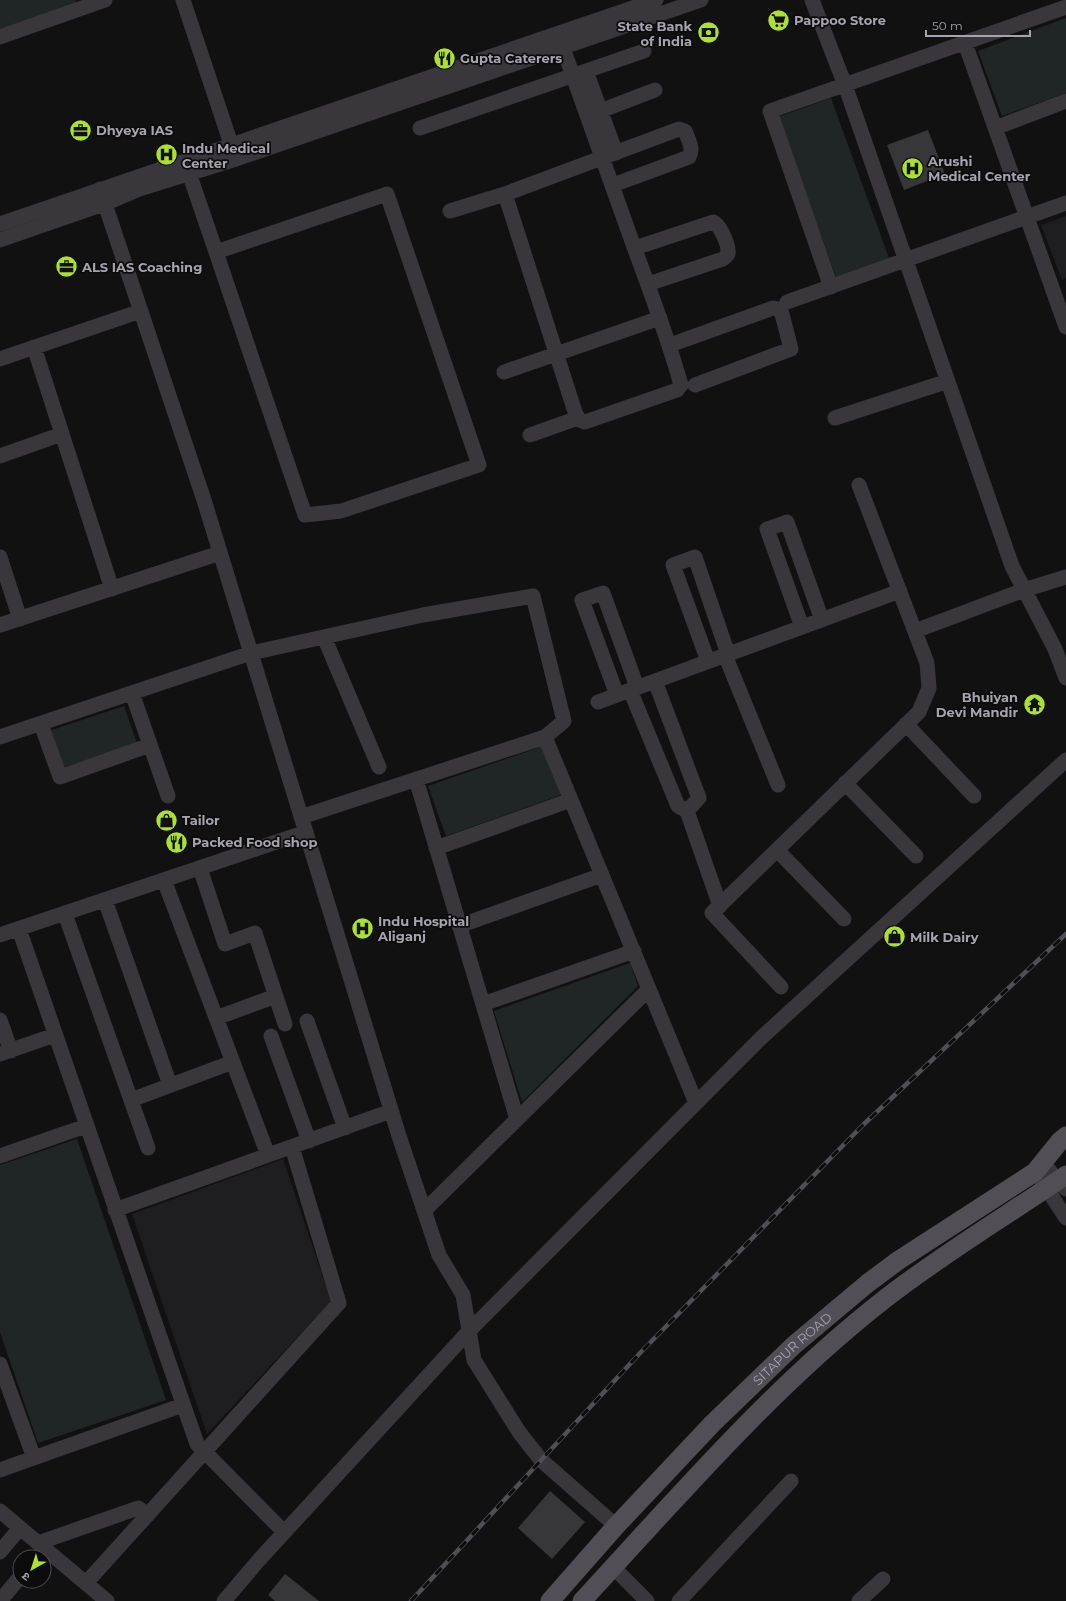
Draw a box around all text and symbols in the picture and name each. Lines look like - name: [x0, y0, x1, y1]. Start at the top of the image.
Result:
- supermarket icon: Pappoo Store: [765, 7, 791, 33]
- place label: Pappoo Store: [794, 12, 886, 28]
- scale bar: [926, 12, 1030, 38]
- place label: State Bank of India: [617, 18, 692, 49]
- text: 50 m: [932, 18, 963, 33]
- bank icon: State Bank of India: [695, 20, 721, 46]
- restaurant icon: Gupta Caterers: [431, 45, 457, 71]
- place label: Gupta Caterers: [460, 50, 562, 66]
- office icon: Dhyeya IAS: [68, 117, 94, 143]
- place label: Dhyeya IAS: [96, 122, 173, 138]
- place label: Indu Medical Center: [182, 140, 270, 171]
- hospital icon: Indu Medical Center: [154, 142, 180, 168]
- place label: Arushi Medical Center: [927, 153, 1031, 184]
- hospital icon: Arushi Medical Center: [900, 155, 926, 181]
- office icon: ALS IAS Coaching: [54, 254, 80, 280]
- place label: ALS IAS Coaching: [81, 259, 202, 275]
- place label: Bhuiyan Devi Mandir: [936, 689, 1018, 720]
- temple icon: Bhuiyan Devi Mandir: [1021, 691, 1047, 717]
- shop icon: Tailor: [153, 807, 179, 833]
- place label: Tailor: [182, 812, 220, 828]
- restaurant icon: Packed Food shop: [164, 829, 190, 855]
- place label: Packed Food shop: [192, 834, 317, 850]
- place label: Indu Hospital Aliganj: [377, 913, 469, 944]
- hospital icon: Indu Hospital Aliganj: [350, 915, 376, 941]
- shop icon: Milk Dairy: [882, 924, 908, 950]
- place label: Milk Dairy: [910, 929, 979, 945]
- street label: SITAPUR ROAD: [749, 1309, 835, 1388]
- north arrow: [12, 1549, 52, 1589]
- text: उ: [18, 1569, 33, 1584]

